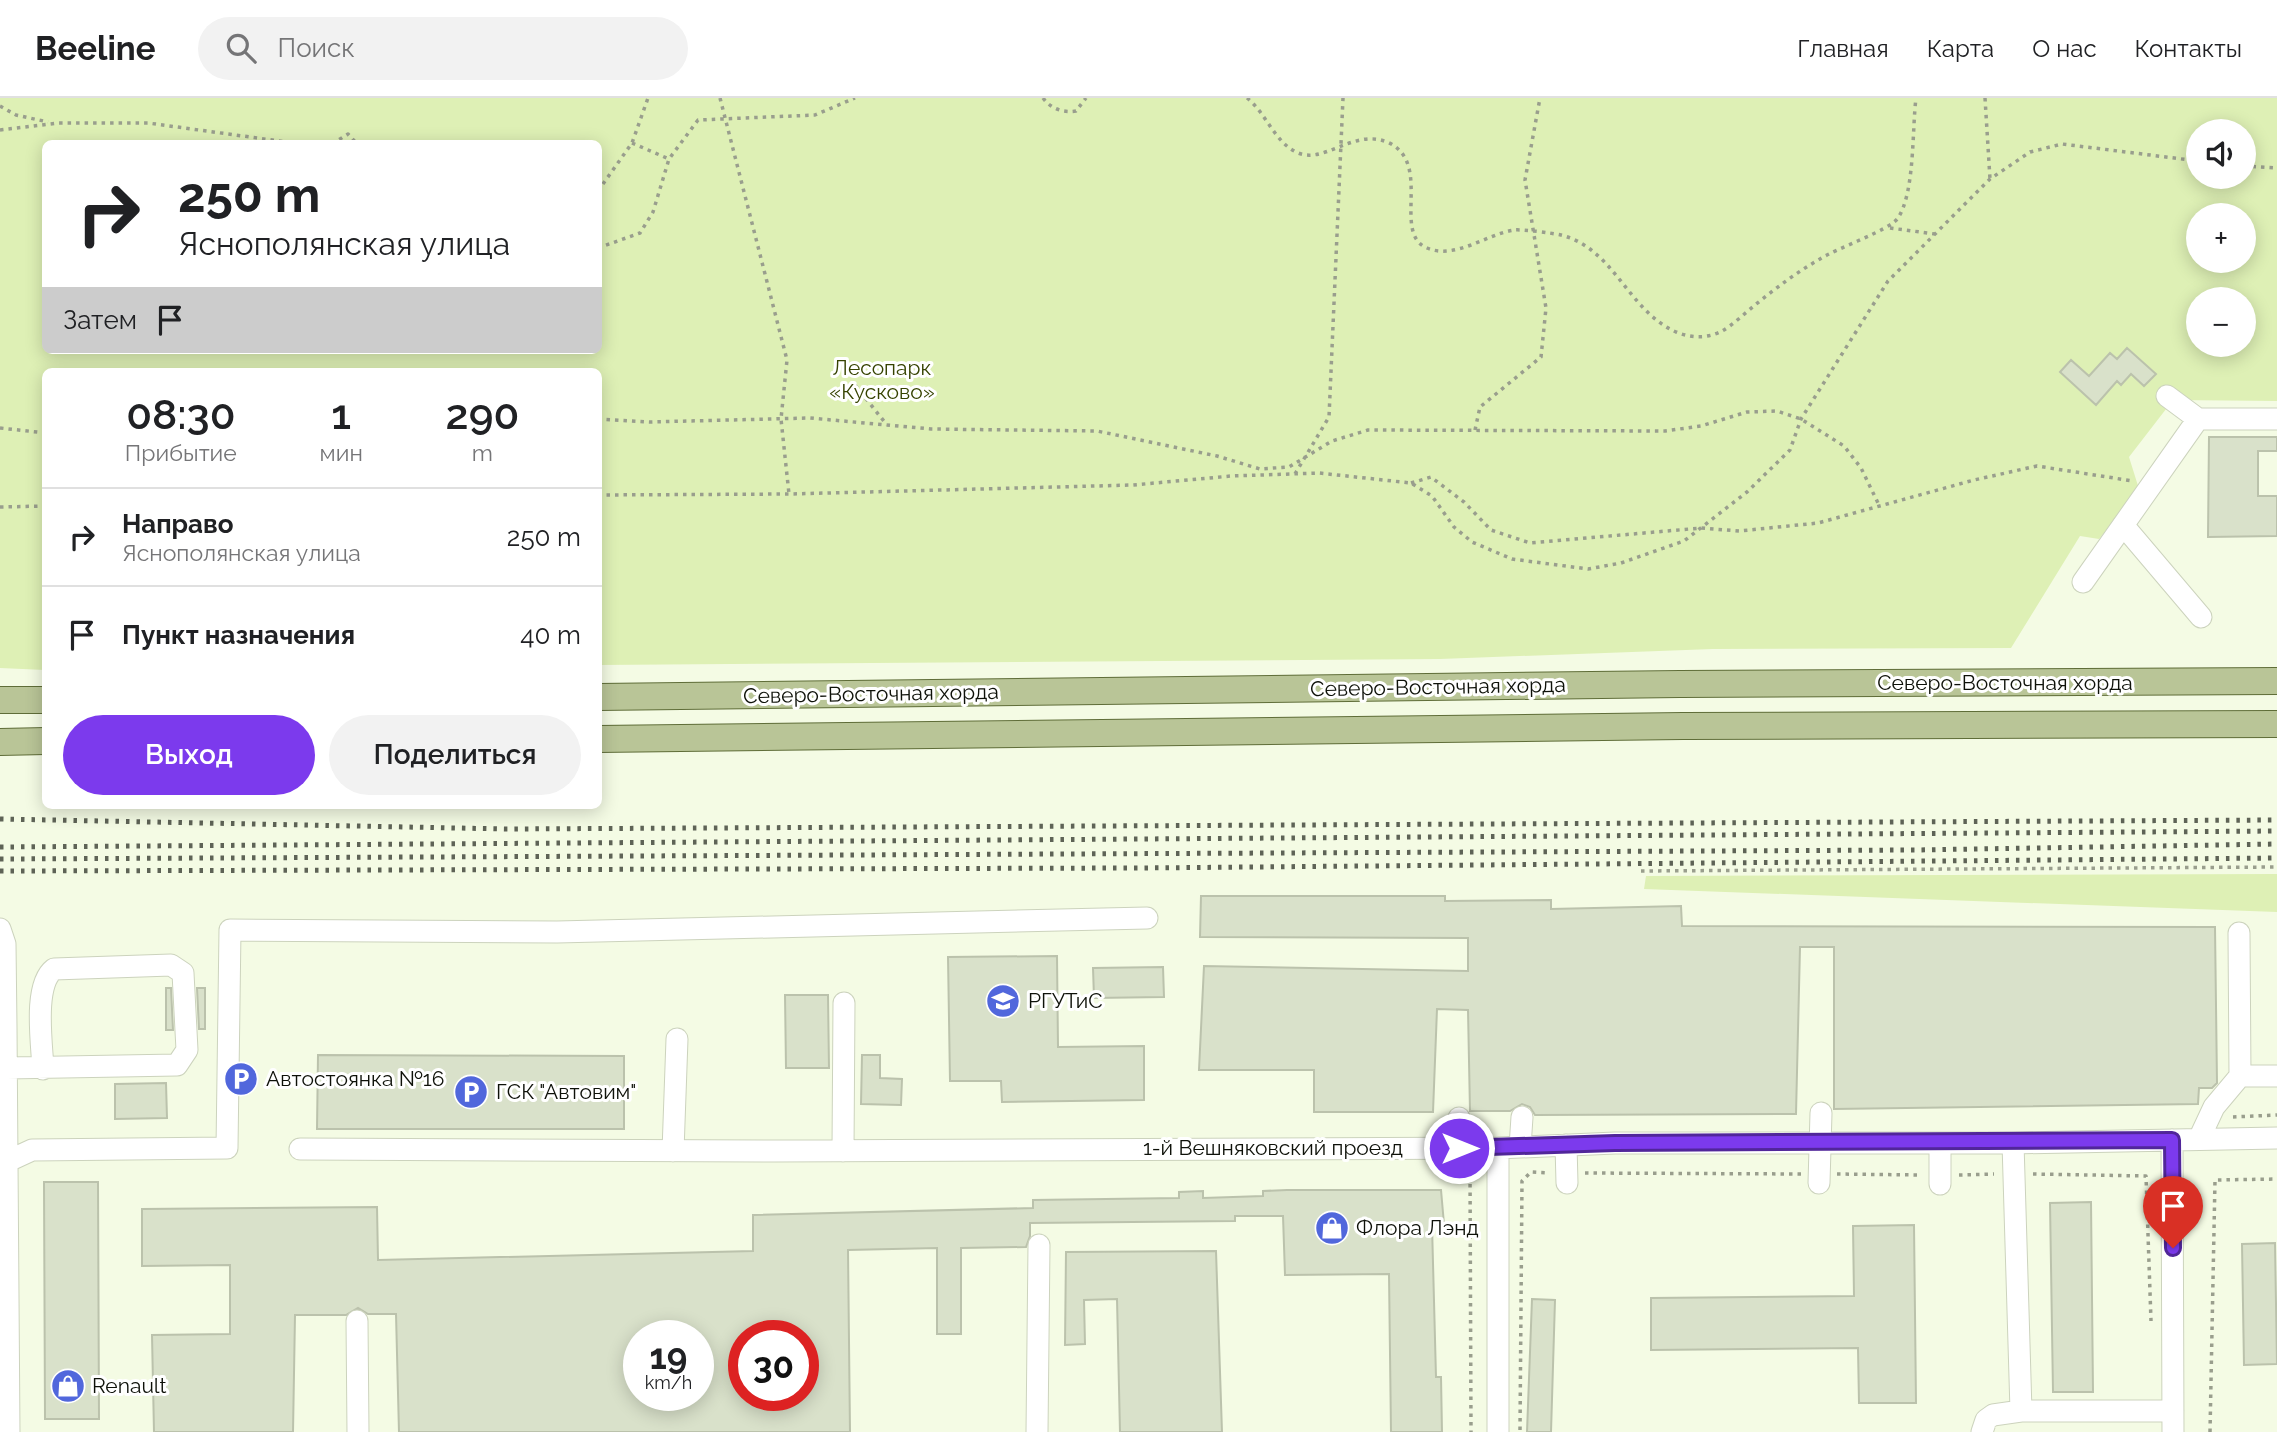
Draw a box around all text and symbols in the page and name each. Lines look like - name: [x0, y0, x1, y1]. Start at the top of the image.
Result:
- search box: [198, 17, 688, 80]
- text: Beeline: [35, 29, 156, 68]
- icon: search: [222, 29, 260, 67]
- text: Поиск: [278, 33, 355, 63]
- text: Главная: [1797, 34, 1889, 63]
- text: Карта: [1927, 34, 1994, 63]
- text: О нас: [2032, 34, 2097, 63]
- text: Контакты: [2135, 34, 2242, 63]
- map controls: [2186, 119, 2256, 357]
- button: sound: [2186, 119, 2256, 189]
- text: 250 m: [178, 166, 320, 223]
- icon: right: [63, 168, 154, 259]
- button: +: [2186, 203, 2256, 273]
- text: Яснополянская улица: [178, 225, 510, 262]
- button: −: [2186, 287, 2256, 357]
- icon: arrive: [151, 301, 189, 339]
- text: Затем: [63, 305, 137, 335]
- park label: Лесопарк «Кусково»: [829, 355, 935, 404]
- text: 08:30: [126, 390, 235, 439]
- text: 1: [331, 390, 351, 439]
- text: 290: [446, 390, 519, 439]
- text: Прибытие: [125, 439, 237, 466]
- text: мин: [320, 439, 363, 466]
- text: m: [472, 439, 493, 466]
- text: Направо: [122, 509, 233, 539]
- icon: right: [63, 518, 101, 556]
- text: 250 m: [507, 522, 581, 552]
- text: Яснополянская улица: [122, 539, 361, 566]
- icon: arrive: [63, 616, 101, 654]
- text: Пункт назначения: [122, 620, 355, 650]
- text: 40 m: [520, 620, 581, 650]
- street label: Северо-Восточная хорда: [1877, 670, 2133, 695]
- street label: Северо-Восточная хорда: [1310, 672, 1566, 701]
- street label: Северо-Восточная хорда: [743, 679, 999, 708]
- button: Выход: [63, 715, 315, 795]
- button: Поделиться: [329, 715, 581, 795]
- school or university icon: РГУТиС: [984, 982, 1022, 1020]
- place label: РГУТиС: [1028, 988, 1103, 1013]
- parking icon: Автостоянка №16: [222, 1060, 260, 1098]
- place label: Автостоянка №16: [266, 1066, 444, 1091]
- parking icon: ГСК "Автовим": [452, 1073, 490, 1111]
- place label: ГСК "Автовим": [496, 1079, 636, 1104]
- position arrow: [1422, 1111, 1496, 1185]
- street label: 1-й Вешняковский проезд: [1143, 1135, 1403, 1160]
- pin: [2143, 1176, 2203, 1248]
- icon: arrive: [2154, 1187, 2192, 1225]
- shop icon: Флора Лэнд: [1313, 1209, 1351, 1247]
- place label: Флора Лэнд: [1356, 1215, 1479, 1240]
- speed limit sign: 30: [728, 1320, 819, 1411]
- text: 19: [650, 1336, 687, 1377]
- shop icon: Renault: [49, 1367, 87, 1405]
- text: km/h: [645, 1372, 692, 1393]
- place label: Renault: [92, 1373, 167, 1398]

